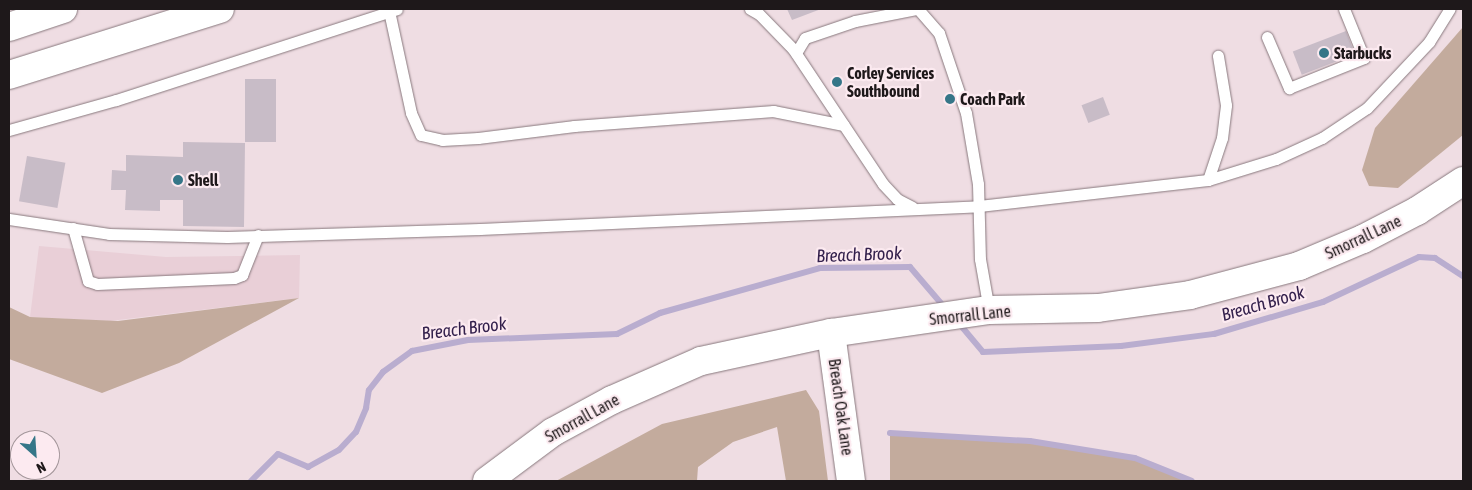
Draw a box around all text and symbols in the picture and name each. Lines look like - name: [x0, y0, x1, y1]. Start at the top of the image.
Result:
- place label: Starbucks: [1334, 43, 1391, 63]
- marker: Starbucks: [1318, 47, 1330, 59]
- place label: Corley Services Southbound: [847, 63, 934, 101]
- marker: Corley Services Southbound: [831, 76, 843, 88]
- place label: Coach Park: [960, 89, 1025, 109]
- marker: Coach Park: [944, 93, 956, 105]
- place label: Shell: [188, 170, 218, 190]
- marker: Shell: [172, 174, 184, 186]
- street label: Smorrall Lane: [1322, 211, 1404, 263]
- water label: Breach Brook: [816, 243, 902, 267]
- water label: Breach Brook: [1219, 282, 1307, 326]
- street label: Smorrall Lane: [928, 301, 1012, 329]
- water label: Breach Brook: [420, 313, 508, 345]
- street label: Breach Oak Lane: [825, 357, 857, 457]
- street label: Smorrall Lane: [542, 390, 622, 446]
- north arrow: [10, 430, 60, 480]
- text: N: [34, 459, 48, 477]

